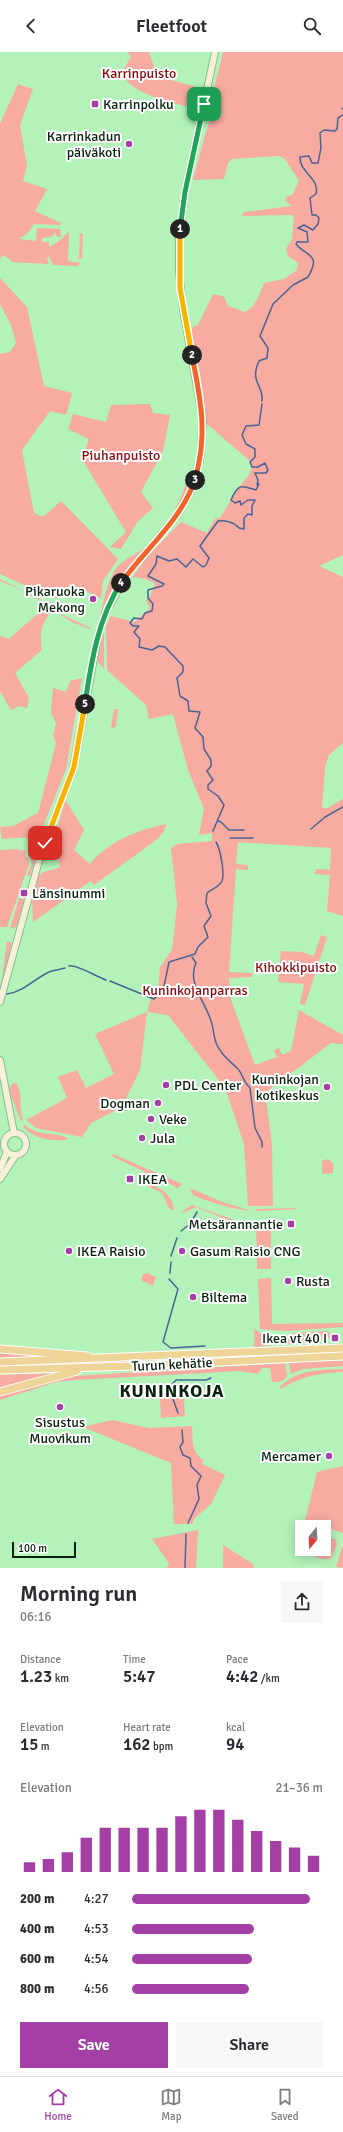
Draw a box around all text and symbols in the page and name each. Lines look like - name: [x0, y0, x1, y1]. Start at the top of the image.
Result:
- icon: back: [20, 15, 42, 37]
- text: Fleetfoot: [136, 15, 207, 37]
- icon: search: [301, 15, 323, 37]
- park label: Karrinpuisto: [102, 65, 176, 82]
- pin: [187, 87, 221, 121]
- icon: arrive: [193, 93, 215, 115]
- place label: Karrinpolku: [103, 96, 174, 113]
- marker: Karrinpolku: [90, 99, 100, 109]
- place label: Karrinkadun päiväkoti: [47, 128, 121, 161]
- marker: Karrinkadun päiväkoti: [124, 139, 134, 149]
- pin: 1: [170, 219, 190, 239]
- text: 1: [177, 222, 183, 235]
- pin: 2: [182, 345, 202, 365]
- text: 2: [189, 348, 195, 361]
- park label: Piuhanpuisto: [82, 447, 160, 464]
- pin: 3: [185, 470, 205, 490]
- text: 3: [192, 473, 198, 486]
- pin: 4: [111, 573, 131, 593]
- text: 4: [118, 576, 124, 589]
- place label: Pikaruoka Mekong: [25, 583, 85, 616]
- marker: Pikaruoka Mekong: [88, 594, 98, 604]
- pin: 5: [75, 694, 95, 714]
- text: 5: [82, 697, 88, 710]
- pin: [28, 826, 62, 860]
- icon: check: [34, 832, 56, 854]
- place label: Länsinummi: [32, 885, 105, 902]
- marker: Länsinummi: [19, 888, 29, 898]
- park label: Kihokkipuisto: [255, 959, 337, 976]
- park label: Kuninkojanparras: [142, 982, 248, 999]
- place label: Kuninkojan kotikeskus: [252, 1071, 319, 1104]
- place label: PDL Center: [174, 1077, 242, 1094]
- marker: PDL Center: [161, 1080, 171, 1090]
- marker: Kuninkojan kotikeskus: [322, 1082, 332, 1092]
- place label: Dogman: [100, 1095, 150, 1112]
- marker: Dogman: [153, 1098, 163, 1108]
- place label: Veke: [159, 1111, 187, 1128]
- marker: Veke: [146, 1114, 156, 1124]
- place label: Jula: [150, 1130, 175, 1147]
- marker: Jula: [137, 1133, 147, 1143]
- place label: IKEA: [138, 1171, 167, 1188]
- marker: IKEA: [125, 1174, 135, 1184]
- place label: Metsärannantie: [189, 1216, 283, 1233]
- marker: Metsärannantie: [286, 1219, 296, 1229]
- place label: IKEA Raisio: [77, 1243, 145, 1260]
- place label: Gasum Raisio CNG: [190, 1243, 301, 1260]
- marker: IKEA Raisio: [64, 1246, 74, 1256]
- marker: Gasum Raisio CNG: [177, 1246, 187, 1256]
- place label: Rusta: [296, 1273, 330, 1290]
- marker: Rusta: [283, 1276, 293, 1286]
- place label: Biltema: [201, 1289, 247, 1306]
- marker: Biltema: [188, 1292, 198, 1302]
- place label: Ikea vt 40 I: [262, 1330, 327, 1347]
- marker: Ikea vt 40 I: [330, 1333, 340, 1343]
- street label: Turun kehätie: [131, 1354, 213, 1375]
- district label: KUNINKOJA: [119, 1380, 225, 1402]
- marker: Sisustus Muovikum: [55, 1402, 65, 1412]
- place label: Sisustus Muovikum: [29, 1414, 91, 1447]
- place label: Mercamer: [261, 1448, 322, 1465]
- marker: Mercamer: [324, 1451, 334, 1461]
- north arrow: [295, 1520, 331, 1556]
- map controls: [295, 1520, 331, 1556]
- scale bar: [12, 1540, 76, 1559]
- text: 100 m: [18, 1542, 47, 1555]
- text: Morning run: [20, 1580, 137, 1607]
- button: share: [281, 1581, 323, 1623]
- text: 06:16: [20, 1609, 52, 1625]
- text: Distance: [20, 1653, 61, 1666]
- text: Time: [123, 1653, 146, 1666]
- text: Pace: [226, 1653, 248, 1666]
- text: 1.23: [20, 1666, 52, 1687]
- text: 5:47: [123, 1666, 155, 1687]
- text: 4:42: [226, 1666, 258, 1687]
- text: km: [52, 1672, 69, 1685]
- text: /km: [258, 1672, 280, 1685]
- text: Elevation: [20, 1721, 64, 1734]
- text: Heart rate: [123, 1721, 171, 1734]
- text: kcal: [226, 1721, 245, 1734]
- text: 15: [20, 1734, 38, 1755]
- text: 162: [123, 1734, 151, 1755]
- text: 94: [226, 1734, 244, 1755]
- text: m: [38, 1740, 50, 1753]
- text: bpm: [151, 1740, 173, 1753]
- text: Elevation: [20, 1780, 72, 1796]
- text: 21–36 m: [275, 1780, 323, 1796]
- text: 200 m: [20, 1891, 54, 1907]
- text: 4:27: [84, 1891, 109, 1907]
- text: 400 m: [20, 1921, 54, 1937]
- text: 4:53: [84, 1921, 109, 1937]
- text: 600 m: [20, 1951, 54, 1967]
- text: 4:54: [84, 1951, 109, 1967]
- text: 800 m: [20, 1981, 54, 1997]
- text: 4:56: [84, 1981, 109, 1997]
- button: Save: [20, 2022, 168, 2068]
- button: Share: [176, 2022, 323, 2068]
- tab: Home: [44, 2086, 72, 2123]
- tab: Map: [160, 2086, 182, 2123]
- tab: Saved: [271, 2086, 299, 2123]

